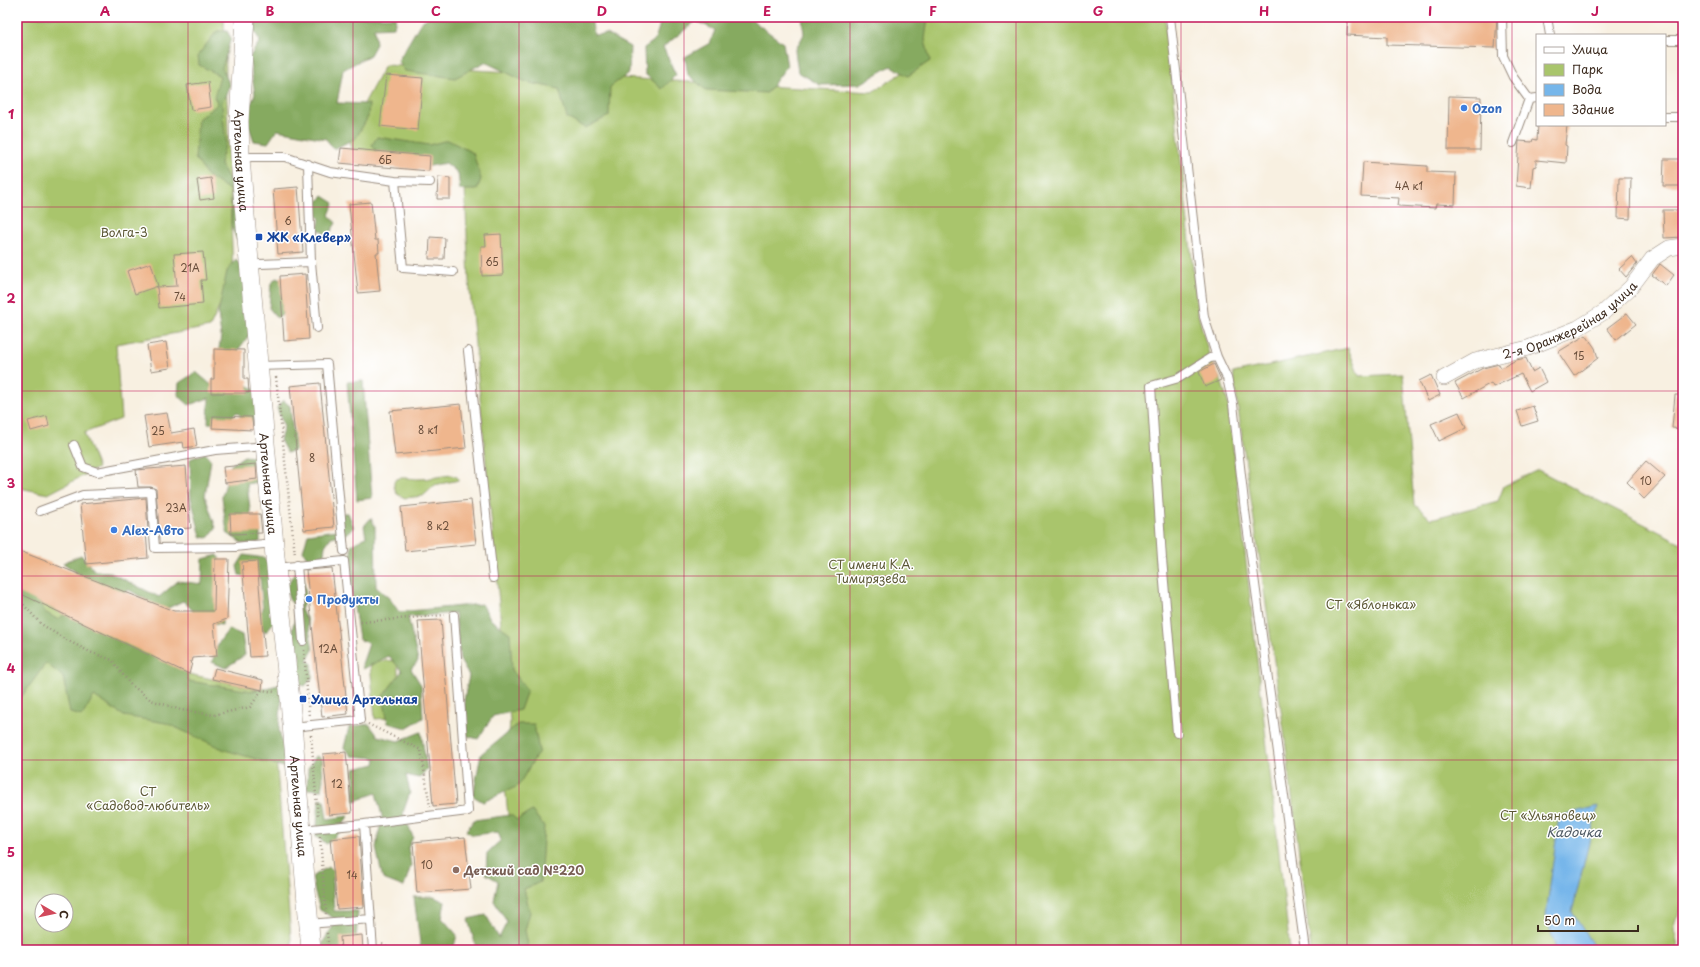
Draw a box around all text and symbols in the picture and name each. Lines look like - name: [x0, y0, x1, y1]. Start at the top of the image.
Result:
- text: A: [100, 1, 110, 20]
- text: B: [266, 1, 275, 20]
- text: C: [431, 1, 441, 20]
- text: D: [597, 1, 607, 20]
- text: E: [763, 1, 771, 20]
- text: F: [929, 1, 937, 20]
- text: G: [1093, 1, 1103, 20]
- text: H: [1259, 1, 1269, 20]
- text: I: [1428, 1, 1432, 20]
- text: J: [1591, 1, 1599, 20]
- legend: [1536, 34, 1666, 126]
- text: Улица: [1572, 40, 1608, 58]
- text: Парк: [1572, 60, 1604, 78]
- text: Вода: [1572, 80, 1602, 98]
- place label: Ozon: [1472, 99, 1502, 117]
- text: Здание: [1572, 100, 1614, 118]
- marker: Ozon: [1459, 103, 1469, 113]
- text: 1: [8, 104, 14, 123]
- street label: Артельная улица: [230, 109, 254, 213]
- house number: 6Б: [378, 152, 392, 167]
- house number: 4А к1: [1395, 178, 1423, 193]
- house number: 6: [284, 213, 292, 228]
- park label: Волга-3: [100, 223, 148, 241]
- place label: ЖК «Клевер»: [266, 228, 351, 246]
- marker: ЖК «Клевер»: [254, 232, 264, 242]
- house number: 65: [485, 254, 499, 269]
- house number: 21А: [180, 260, 200, 275]
- street label: 2-я Оранжерейная улица: [1500, 277, 1642, 363]
- text: 2: [6, 288, 16, 307]
- house number: 74: [174, 289, 186, 304]
- house number: 15: [1574, 348, 1584, 363]
- house number: 8 к1: [418, 422, 438, 437]
- house number: 25: [151, 423, 165, 438]
- street label: Артельная улица: [255, 432, 282, 536]
- house number: 8: [309, 450, 315, 465]
- text: 3: [7, 473, 16, 492]
- house number: 10: [1640, 473, 1652, 488]
- house number: 23А: [165, 500, 187, 515]
- house number: 8 к2: [427, 518, 449, 533]
- place label: Alex-Авто: [121, 521, 184, 539]
- marker: Alex-Авто: [109, 525, 119, 535]
- park label: СТ имени К.А. Тимирязева: [828, 555, 914, 587]
- place label: Продукты: [317, 590, 379, 608]
- marker: Продукты: [304, 594, 314, 604]
- park label: СТ «Яблонька»: [1326, 595, 1416, 613]
- house number: 12А: [318, 641, 338, 656]
- text: 4: [7, 658, 16, 677]
- place label: Улица Артельная: [310, 690, 418, 708]
- marker: Улица Артельная: [298, 694, 308, 704]
- street label: Артельная улица: [286, 755, 312, 858]
- house number: 12: [331, 776, 343, 791]
- park label: СТ «Садовод-любитель»: [86, 782, 210, 814]
- park label: СТ «Ульяновец»: [1500, 806, 1596, 824]
- water label: Кадочка: [1547, 822, 1602, 841]
- text: 5: [7, 842, 15, 861]
- house number: 10: [421, 857, 433, 872]
- place label: Детский сад №220: [463, 861, 584, 879]
- marker: Детский сад №220: [451, 865, 461, 875]
- house number: 14: [346, 867, 358, 882]
- north arrow: [34, 893, 74, 933]
- scale bar: [1538, 907, 1638, 933]
- text: С: [55, 909, 73, 920]
- text: 50 m: [1544, 911, 1575, 929]

